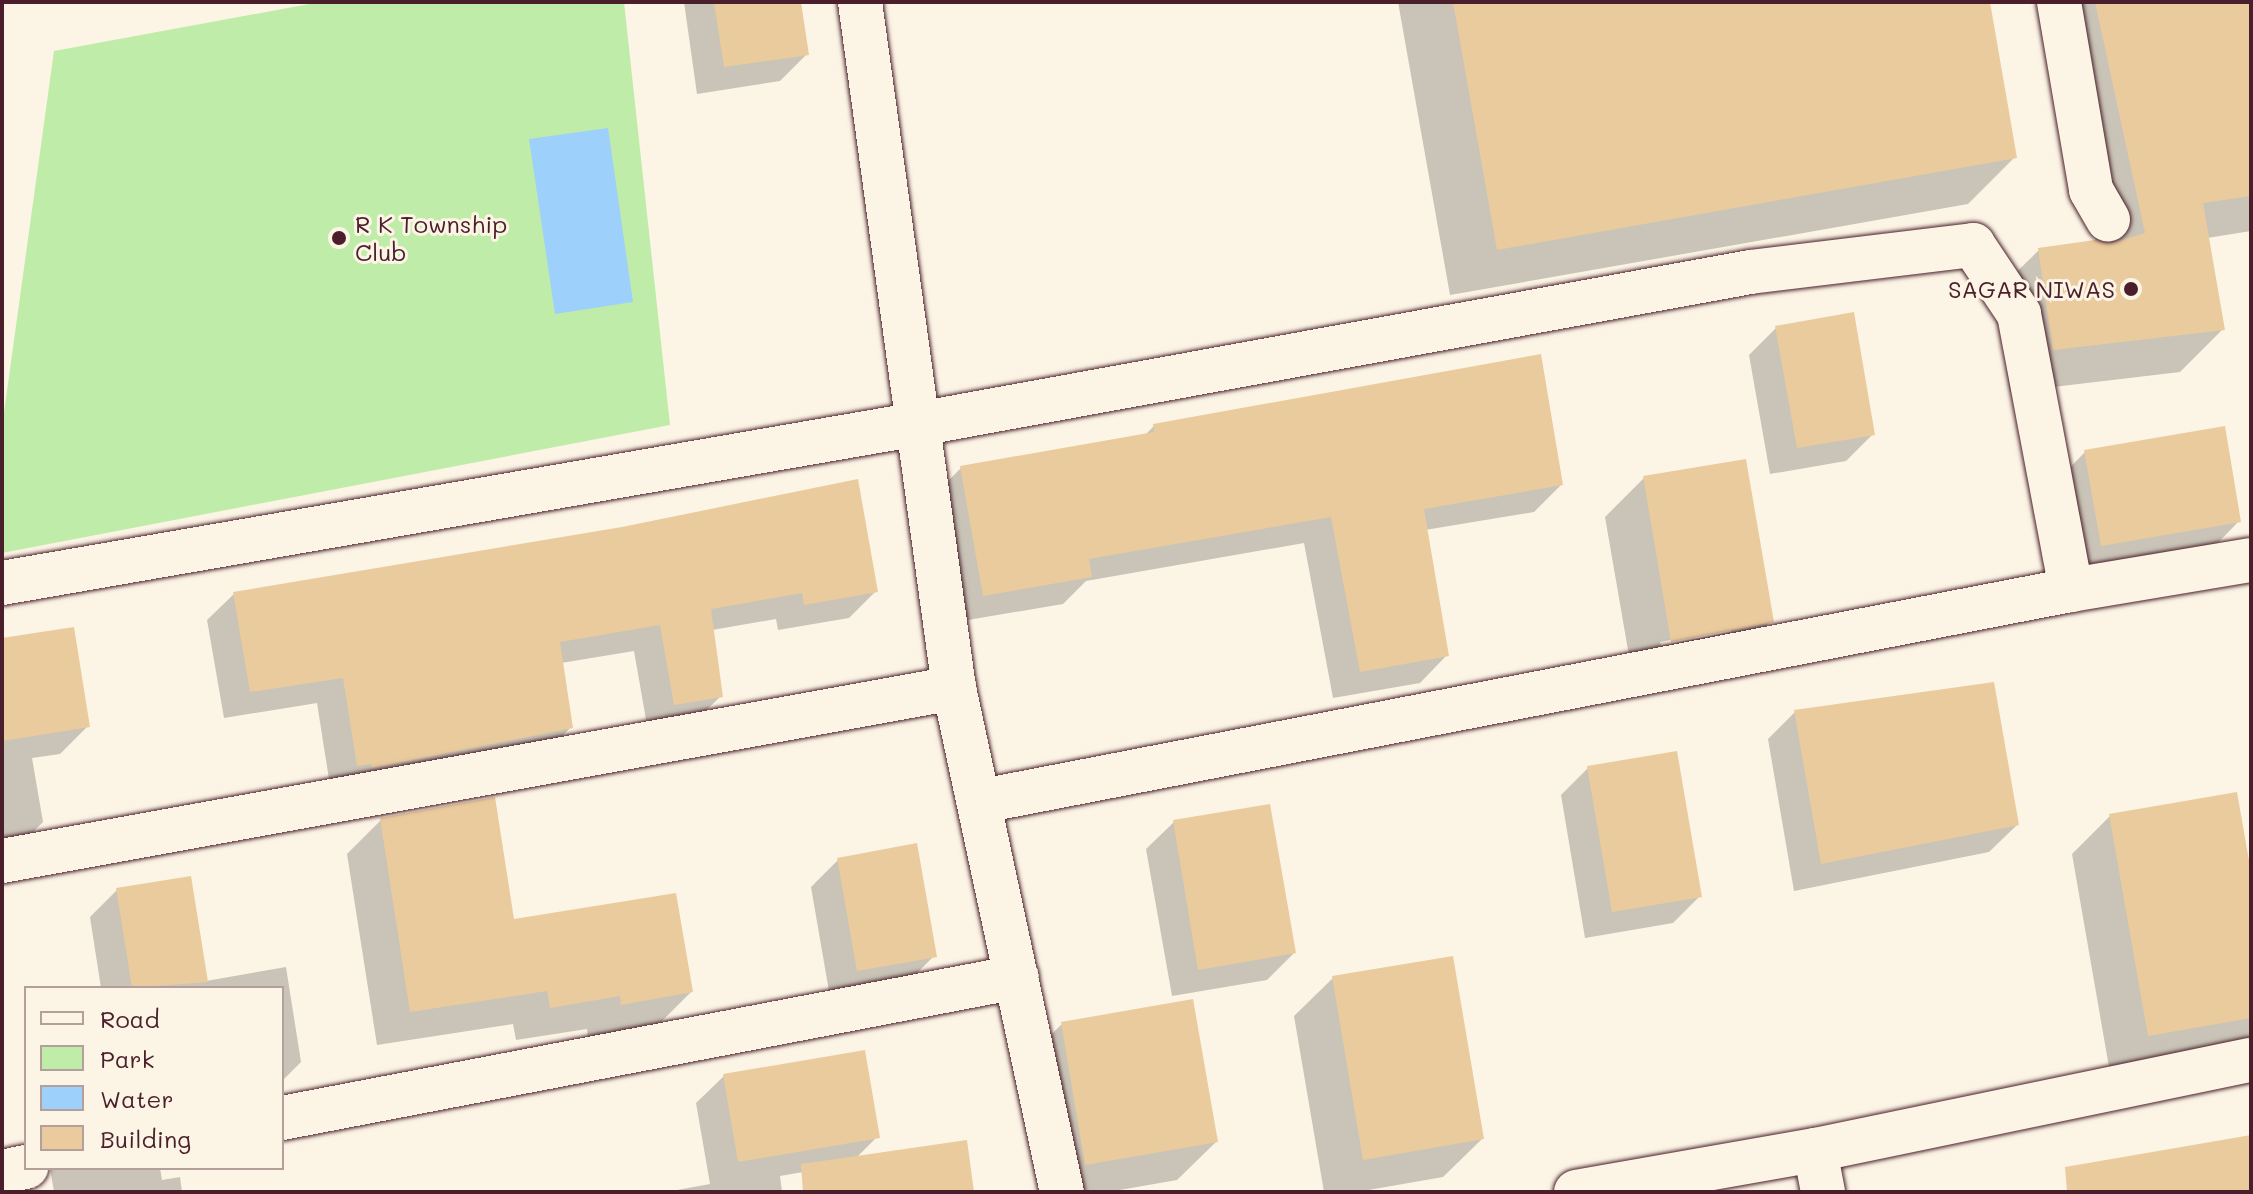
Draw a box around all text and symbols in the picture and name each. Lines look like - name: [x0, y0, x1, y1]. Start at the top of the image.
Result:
- place label: R K Township Club: [355, 210, 507, 266]
- marker: R K Township Club: [330, 229, 348, 247]
- place label: SAGAR NIWAS: [1948, 275, 2115, 303]
- marker: SAGAR NIWAS: [2122, 280, 2140, 298]
- legend: [24, 986, 284, 1170]
- text: Road: [100, 1003, 160, 1034]
- text: Park: [100, 1043, 154, 1074]
- text: Water: [100, 1083, 174, 1114]
- text: Building: [100, 1123, 191, 1154]

